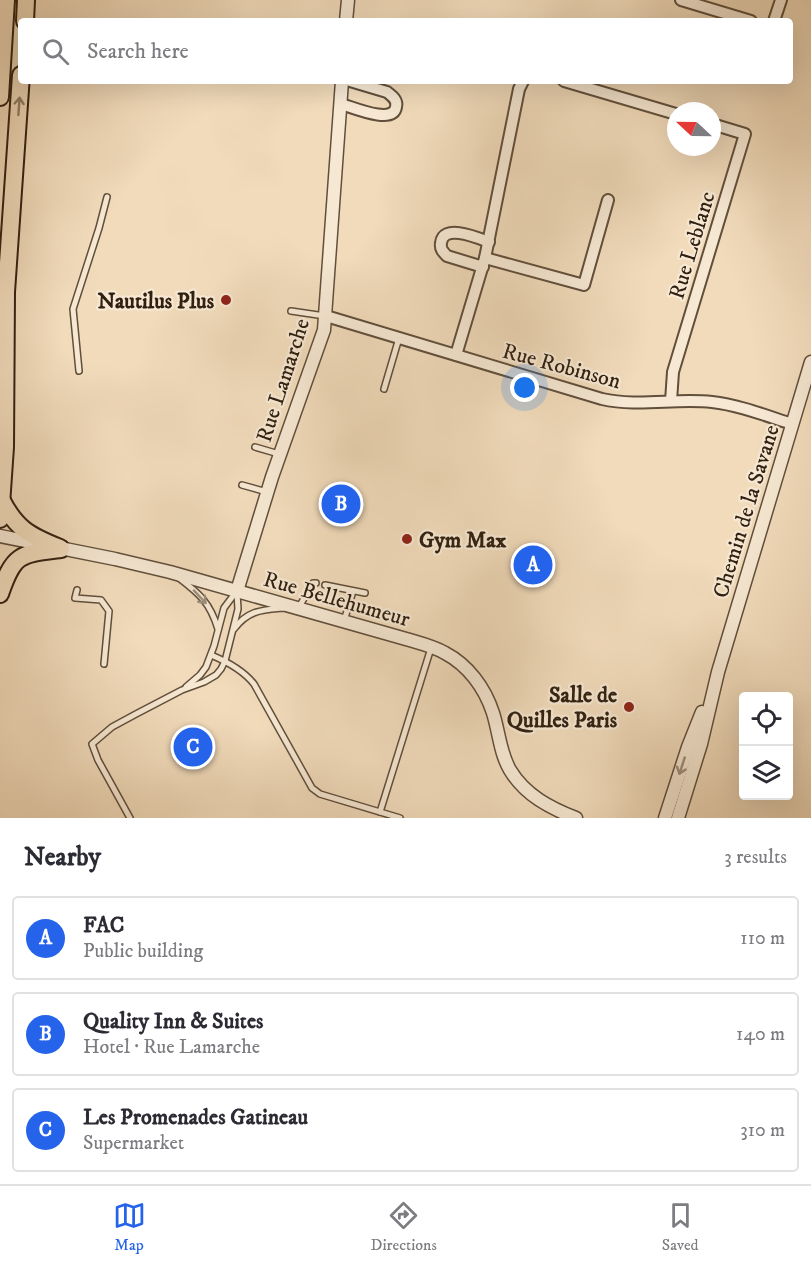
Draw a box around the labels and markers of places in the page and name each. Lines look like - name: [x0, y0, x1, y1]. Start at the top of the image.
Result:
- place label: Nautilus Plus: [97, 288, 215, 315]
- marker: Nautilus Plus: [219, 293, 233, 307]
- pin: B: [322, 482, 360, 526]
- place label: Gym Max: [419, 527, 507, 554]
- marker: Gym Max: [400, 532, 414, 546]
- pin: A: [514, 542, 552, 588]
- place label: Salle de Quilles Paris: [507, 682, 618, 734]
- marker: Salle de Quilles Paris: [622, 700, 636, 714]
- pin: C: [174, 724, 212, 770]

